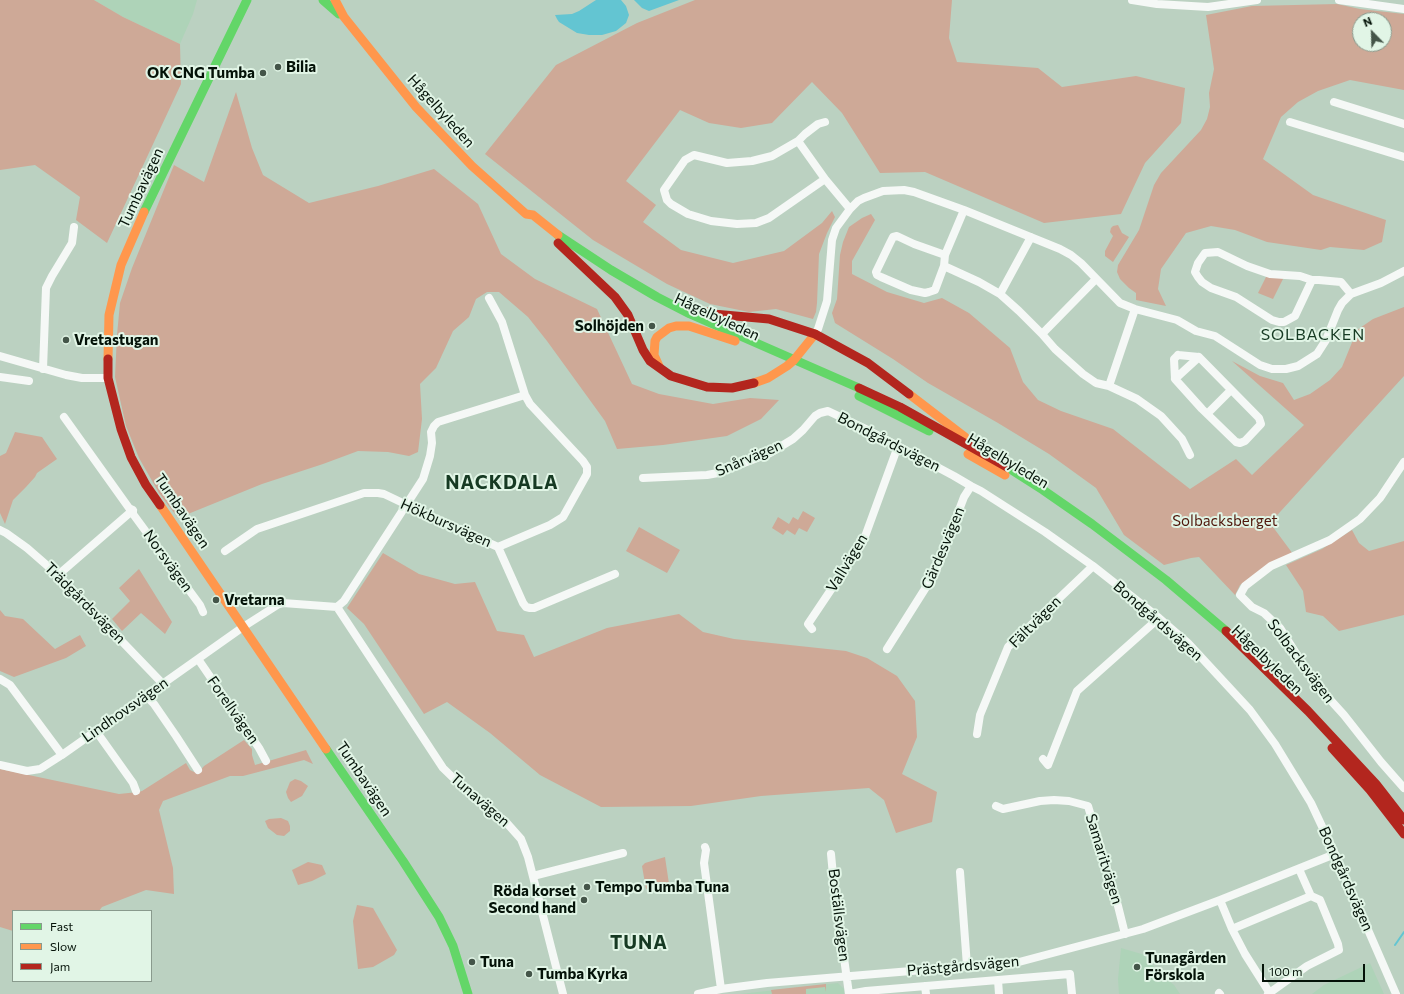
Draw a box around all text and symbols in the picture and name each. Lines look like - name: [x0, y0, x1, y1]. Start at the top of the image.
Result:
- north arrow: [1352, 12, 1392, 52]
- text: N: [1361, 14, 1374, 29]
- place label: Bilia: [286, 58, 316, 76]
- marker: Bilia: [273, 62, 283, 72]
- place label: OK CNG Tumba: [147, 64, 255, 82]
- marker: OK CNG Tumba: [258, 68, 268, 78]
- street label: Hågelbyleden: [404, 71, 478, 151]
- street label: Tumbavägen: [115, 145, 167, 231]
- street label: Hågelbyleden: [671, 289, 763, 345]
- place label: Solhöjden: [575, 317, 644, 335]
- marker: Solhöjden: [647, 321, 657, 331]
- district label: SOLBACKEN: [1261, 325, 1365, 345]
- place label: Vretastugan: [74, 331, 159, 349]
- marker: Vretastugan: [61, 335, 71, 345]
- street label: Bondgårdsvägen: [835, 408, 943, 476]
- street label: Hågelbyleden: [964, 430, 1052, 492]
- street label: Snårvägen: [713, 436, 785, 480]
- street label: Tumbavägen: [150, 470, 214, 552]
- district label: NACKDALA: [445, 472, 559, 494]
- street label: Hökbursvägen: [398, 495, 494, 551]
- street label: Gärdesvägen: [918, 504, 968, 592]
- park label: Solbacksberget: [1172, 512, 1278, 530]
- street label: Norsvägen: [139, 526, 197, 596]
- street label: Vallvägen: [823, 531, 871, 595]
- street label: Trädgårdsvägen: [41, 559, 129, 647]
- street label: Bondgårdsvägen: [1110, 577, 1206, 665]
- place label: Vretarna: [224, 591, 285, 609]
- street label: Fältvägen: [1005, 592, 1065, 652]
- marker: Vretarna: [211, 595, 221, 605]
- street label: Solbacksvägen: [1264, 616, 1338, 706]
- street label: Hågelbyleden: [1228, 622, 1306, 698]
- street label: Forellvägen: [203, 673, 263, 747]
- street label: Lindhovsvägen: [78, 674, 172, 746]
- street label: Tumbavägen: [332, 738, 396, 820]
- street label: Tunavägen: [447, 769, 513, 831]
- street label: Samaritvägen: [1082, 812, 1126, 906]
- street label: Bondgårdsvägen: [1315, 824, 1377, 934]
- street label: Boställsvägen: [824, 868, 854, 962]
- place label: Tempo Tumba Tuna: [595, 878, 729, 896]
- place label: Röda korset Second hand: [489, 882, 576, 917]
- marker: Tempo Tumba Tuna: [582, 882, 592, 892]
- marker: Röda korset Second hand: [579, 895, 589, 905]
- legend: [12, 910, 152, 982]
- text: Fast: [50, 919, 73, 933]
- district label: TUNA: [610, 932, 668, 954]
- text: Slow: [50, 939, 77, 953]
- place label: Tunagården Förskola: [1145, 949, 1226, 984]
- street label: Prästgårdsvägen: [906, 952, 1020, 980]
- place label: Tuna: [480, 953, 514, 971]
- scale bar: [1264, 956, 1367, 982]
- marker: Tuna: [467, 957, 477, 967]
- text: Jam: [50, 959, 70, 973]
- marker: Tunagården Förskola: [1132, 962, 1142, 972]
- text: 100 m: [1269, 964, 1303, 978]
- place label: Tumba Kyrka: [537, 965, 628, 983]
- marker: Tumba Kyrka: [524, 969, 534, 979]

